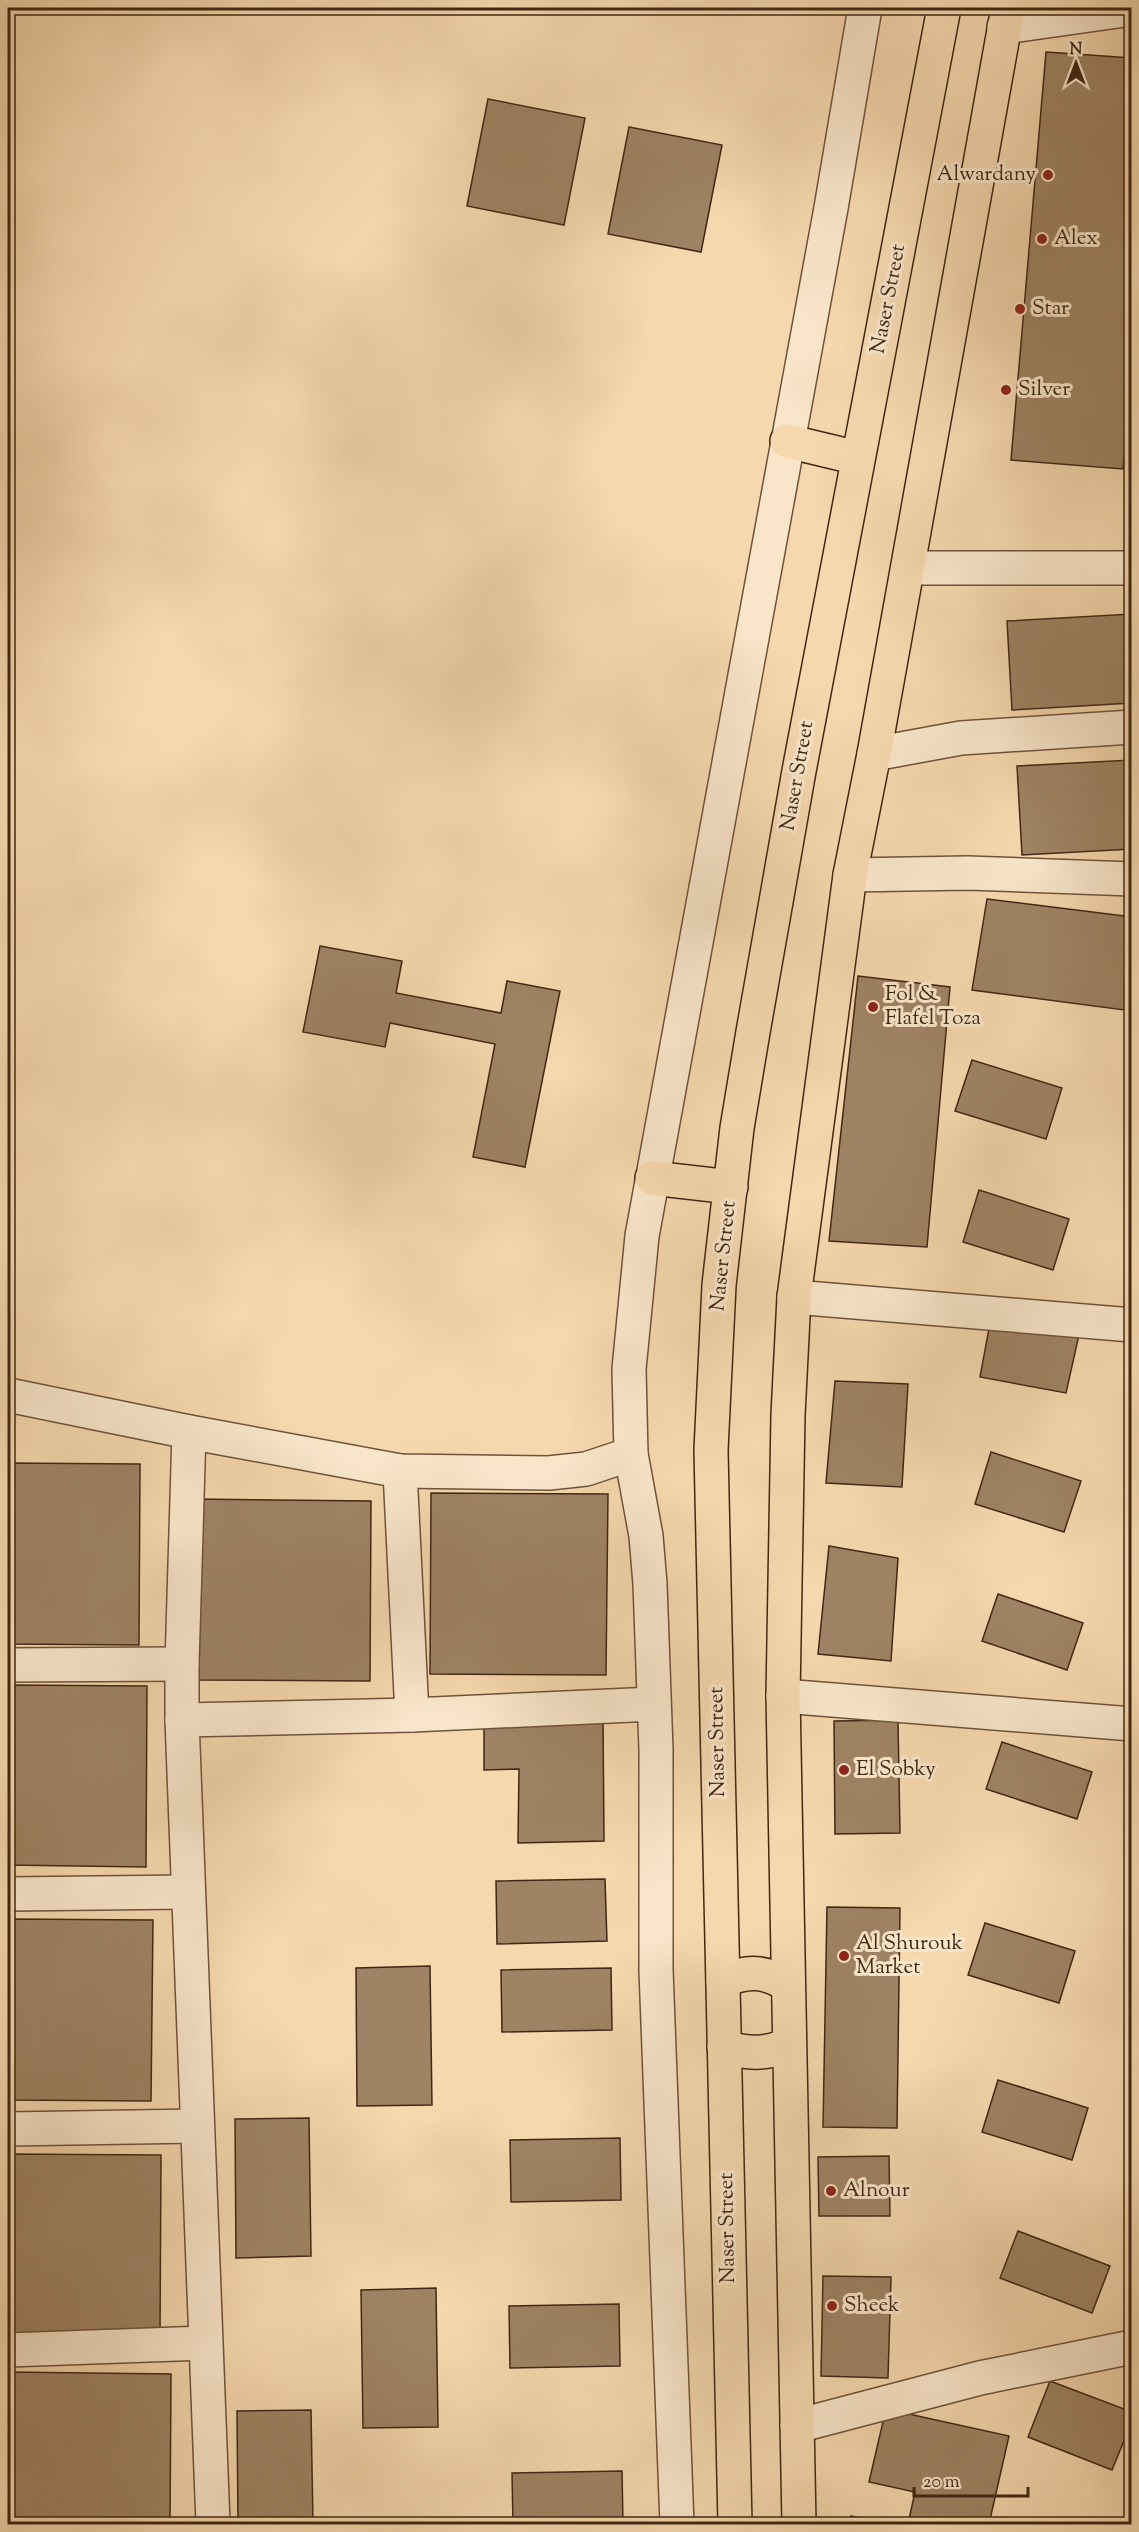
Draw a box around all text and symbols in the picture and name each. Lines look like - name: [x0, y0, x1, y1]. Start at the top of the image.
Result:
- north arrow: [1046, 33, 1106, 93]
- text: N: [1070, 39, 1083, 62]
- place label: Alwardany: [937, 160, 1037, 190]
- marker: Alwardany: [1041, 168, 1055, 182]
- place label: Alex: [1054, 224, 1098, 254]
- marker: Alex: [1035, 232, 1049, 246]
- street label: Naser Street: [864, 242, 914, 356]
- place label: Star: [1032, 294, 1069, 324]
- marker: Star: [1013, 302, 1027, 316]
- place label: Silver: [1018, 375, 1070, 405]
- marker: Silver: [999, 383, 1013, 397]
- street label: Naser Street: [774, 719, 822, 833]
- place label: Fol & Flafel Toza: [885, 980, 981, 1034]
- marker: Fol & Flafel Toza: [866, 1000, 880, 1014]
- street label: Naser Street: [703, 1199, 745, 1313]
- street label: Naser Street: [702, 1686, 734, 1798]
- place label: El Sobky: [856, 1755, 936, 1785]
- marker: El Sobky: [837, 1763, 851, 1777]
- place label: Al Shurouk Market: [856, 1929, 964, 1983]
- marker: Al Shurouk Market: [837, 1949, 851, 1963]
- street label: Naser Street: [712, 2172, 744, 2284]
- place label: Alnour: [843, 2176, 910, 2206]
- marker: Alnour: [824, 2184, 838, 2198]
- place label: Sheek: [844, 2291, 900, 2321]
- marker: Sheek: [825, 2299, 839, 2313]
- scale bar: [914, 2460, 1028, 2498]
- text: 20 m: [923, 2470, 960, 2496]

